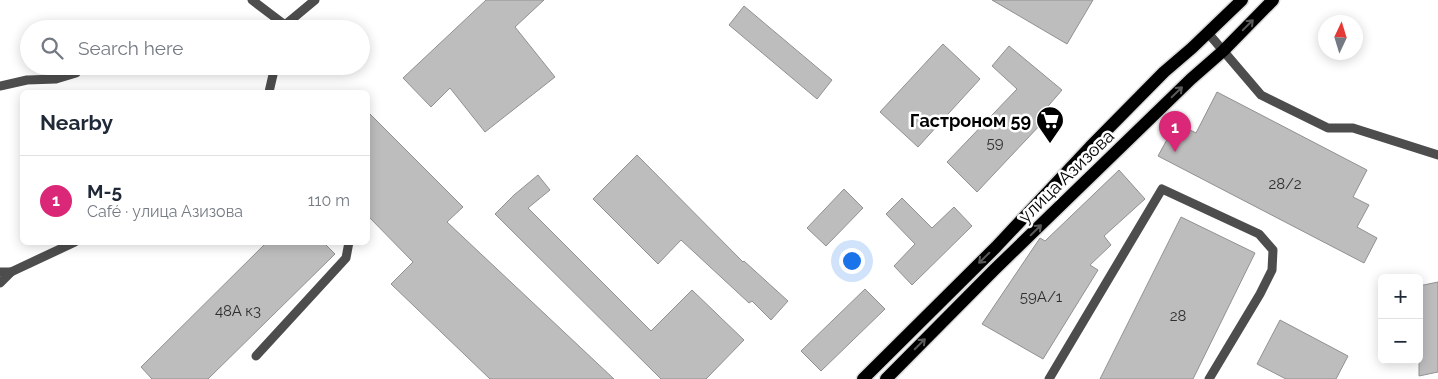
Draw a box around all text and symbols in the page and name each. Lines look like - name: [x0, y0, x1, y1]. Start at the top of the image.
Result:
- north arrow: [1318, 15, 1363, 60]
- one-way arrow: [1242, 19, 1254, 31]
- search box: [20, 20, 370, 75]
- icon: search: [38, 34, 66, 62]
- text: Search here: [78, 37, 184, 59]
- one-way arrow: [1171, 86, 1183, 98]
- supermarket icon: Гастроном 59: [1035, 105, 1065, 144]
- text: Nearby: [40, 110, 113, 135]
- place label: Гастроном 59: [910, 110, 1031, 131]
- pin: 1: [1159, 111, 1191, 152]
- street label: улица Азизова: [1014, 125, 1118, 227]
- house number: 59: [987, 134, 1004, 152]
- house number: 28/2: [1268, 175, 1302, 193]
- text: М-5: [87, 180, 122, 202]
- text: 1: [52, 191, 60, 210]
- text: 110 m: [308, 191, 350, 210]
- text: Café · улица Азизова: [87, 202, 243, 221]
- one-way arrow: [1029, 224, 1042, 236]
- your location: [839, 248, 865, 274]
- one-way arrow: [978, 252, 990, 264]
- map controls: [1378, 274, 1423, 364]
- button: +: [1378, 274, 1423, 319]
- house number: 59А/1: [1020, 288, 1063, 306]
- house number: 48А к3: [215, 302, 261, 320]
- house number: 28: [1170, 307, 1186, 325]
- button: −: [1378, 319, 1423, 364]
- one-way arrow: [914, 339, 926, 351]

